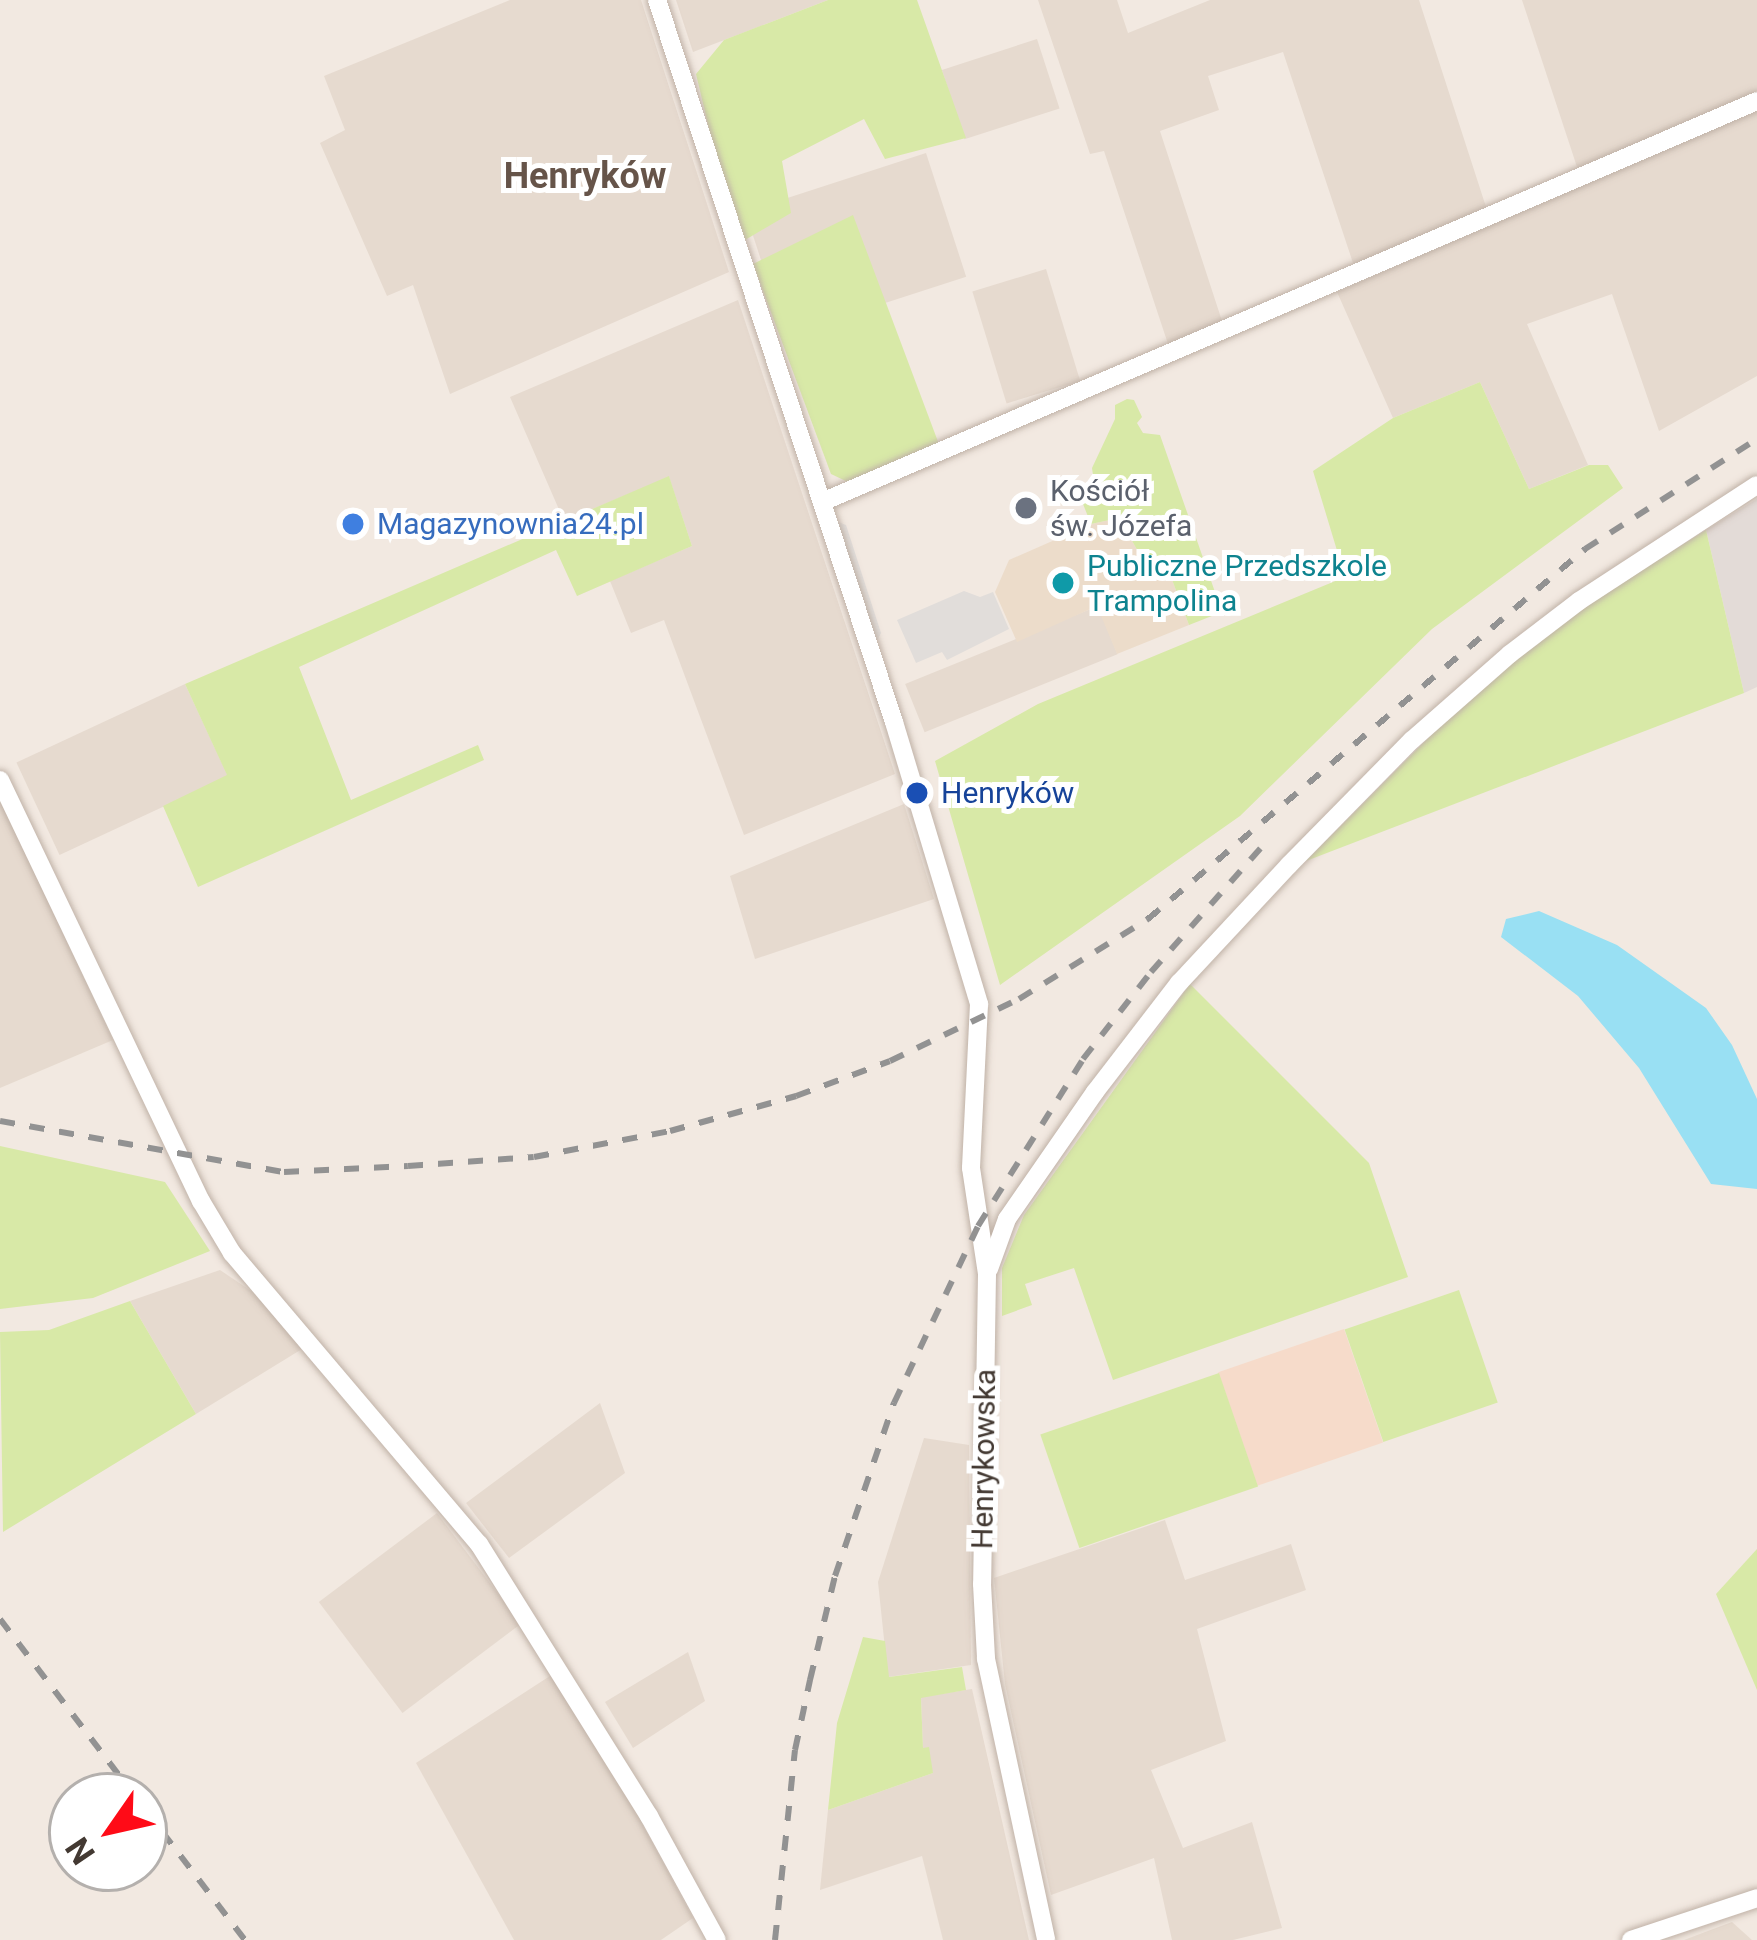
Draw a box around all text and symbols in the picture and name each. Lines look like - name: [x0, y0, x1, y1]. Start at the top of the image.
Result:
- district label: Henryków: [504, 155, 666, 199]
- place label: Kościół św. Józefa: [1050, 473, 1192, 544]
- marker: Kościół św. Józefa: [1013, 495, 1039, 521]
- place label: Magazynownia24.pl: [377, 506, 644, 542]
- marker: Magazynownia24.pl: [340, 511, 366, 537]
- place label: Publiczne Przedszkole Trampolina: [1087, 548, 1387, 618]
- marker: Publiczne Przedszkole Trampolina: [1050, 570, 1076, 596]
- place label: Henryków: [941, 775, 1074, 811]
- marker: Henryków: [904, 780, 930, 806]
- street label: Henrykowska: [964, 1369, 1004, 1549]
- north arrow: [48, 1772, 168, 1892]
- text: N: [58, 1830, 103, 1871]

